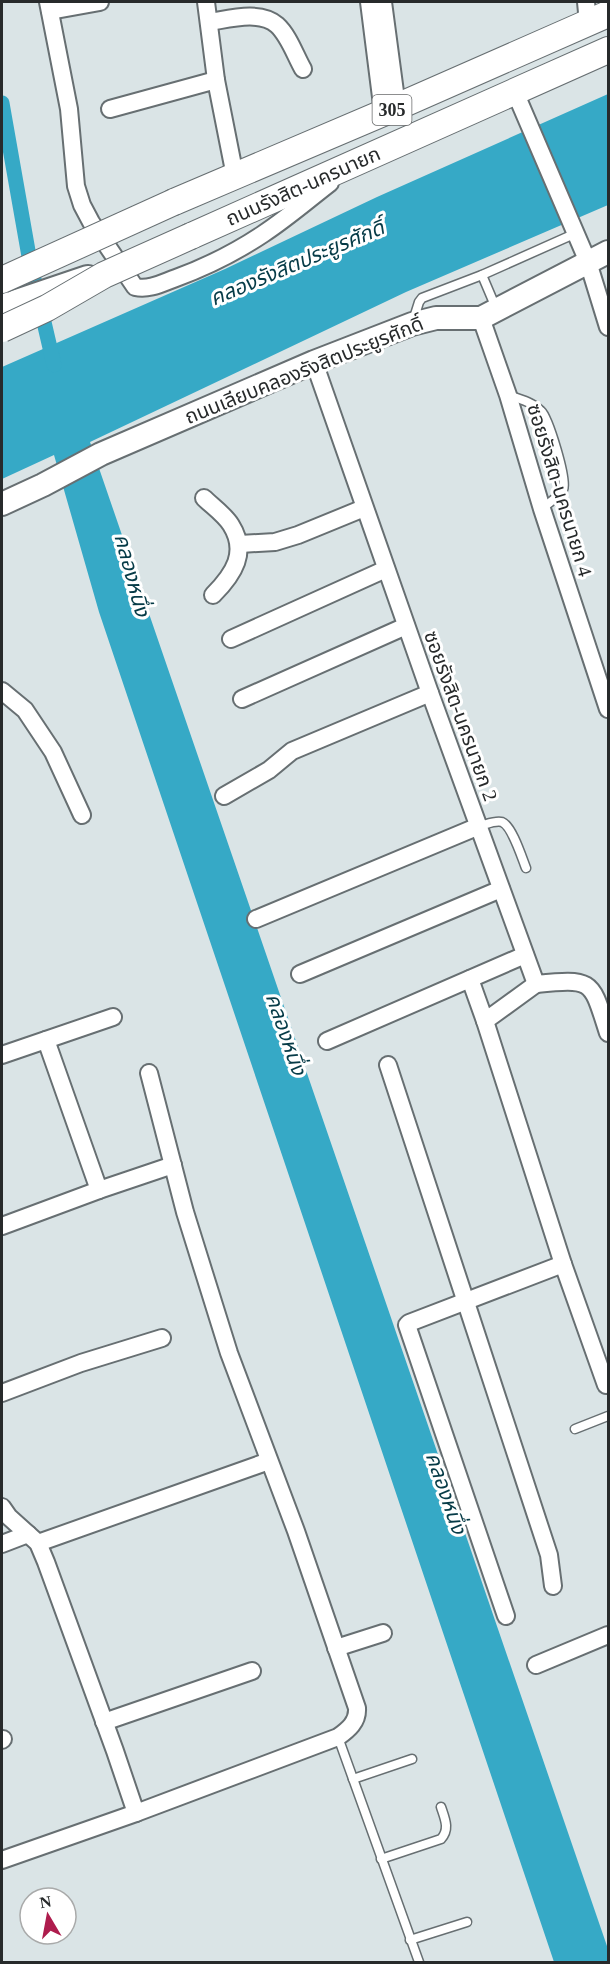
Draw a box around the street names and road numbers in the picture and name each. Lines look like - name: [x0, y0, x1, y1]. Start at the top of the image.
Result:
- road number: 305: [372, 95, 412, 125]
- street label: ถนนรังสิต-นครนายก: [222, 142, 384, 230]
- street label: ถนนเลียบคลองรังสิตประยูรศักดิ์: [181, 311, 427, 430]
- street label: ซอยรังสิต-นครนายก 4: [523, 401, 597, 579]
- street label: ซอยรังสิต-นครนายก 2: [420, 628, 502, 804]

